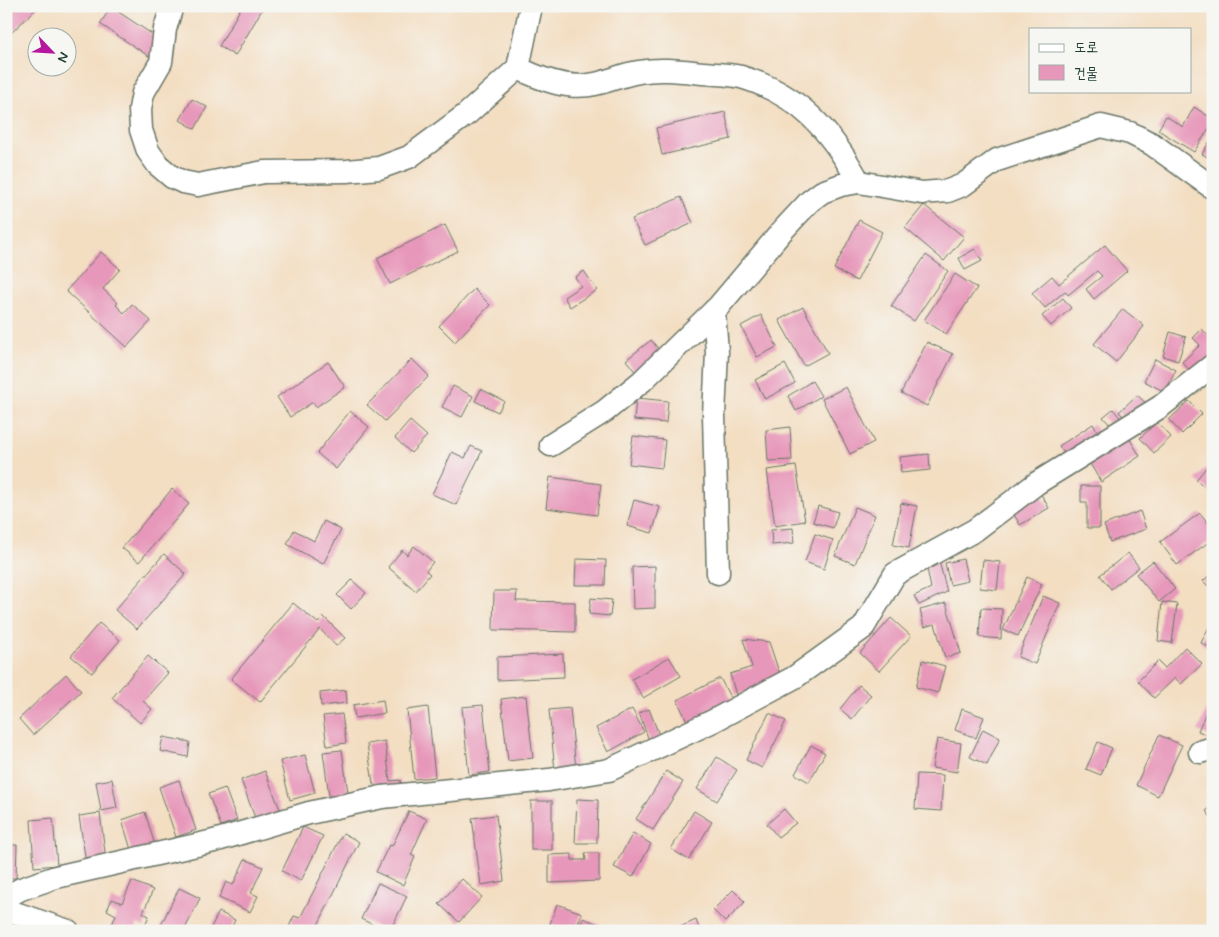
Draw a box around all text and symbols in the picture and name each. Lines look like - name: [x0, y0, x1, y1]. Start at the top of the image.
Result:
- north arrow: [28, 28, 78, 78]
- legend: [1029, 28, 1192, 92]
- text: 도로: [1074, 38, 1098, 58]
- text: N: [53, 49, 73, 65]
- text: 건물: [1074, 64, 1098, 84]

